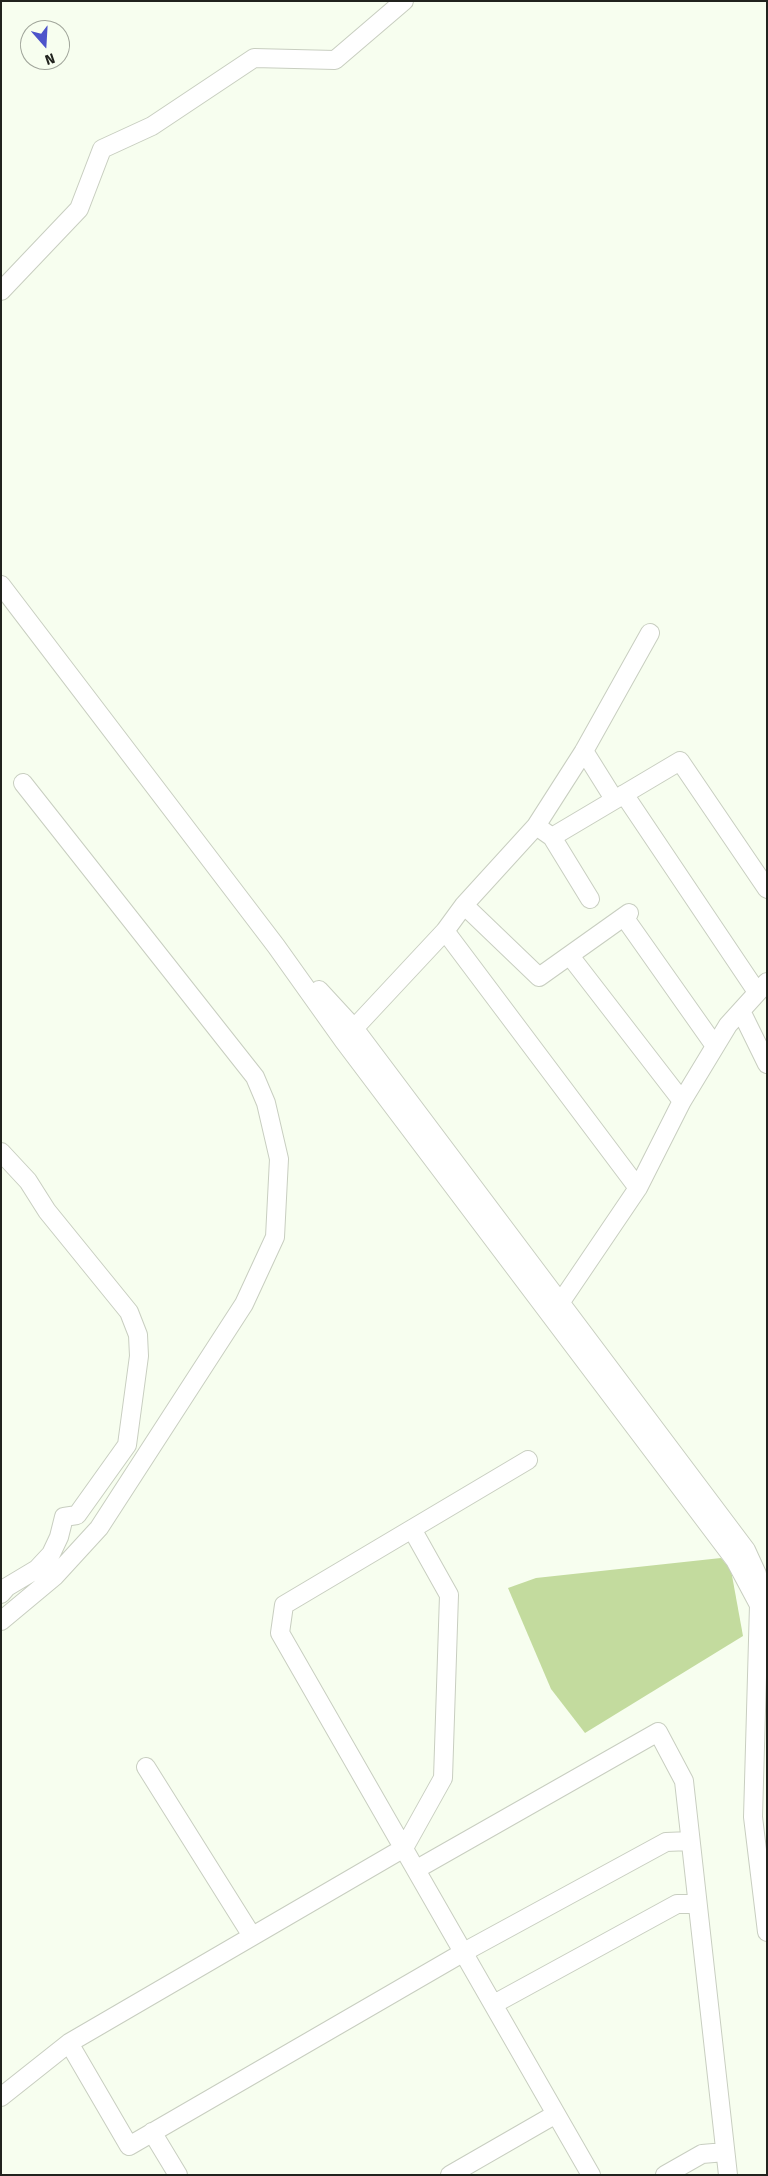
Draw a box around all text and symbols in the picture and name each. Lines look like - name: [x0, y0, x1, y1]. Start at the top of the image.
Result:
- north arrow: [20, 20, 70, 70]
- text: N: [43, 49, 57, 68]

